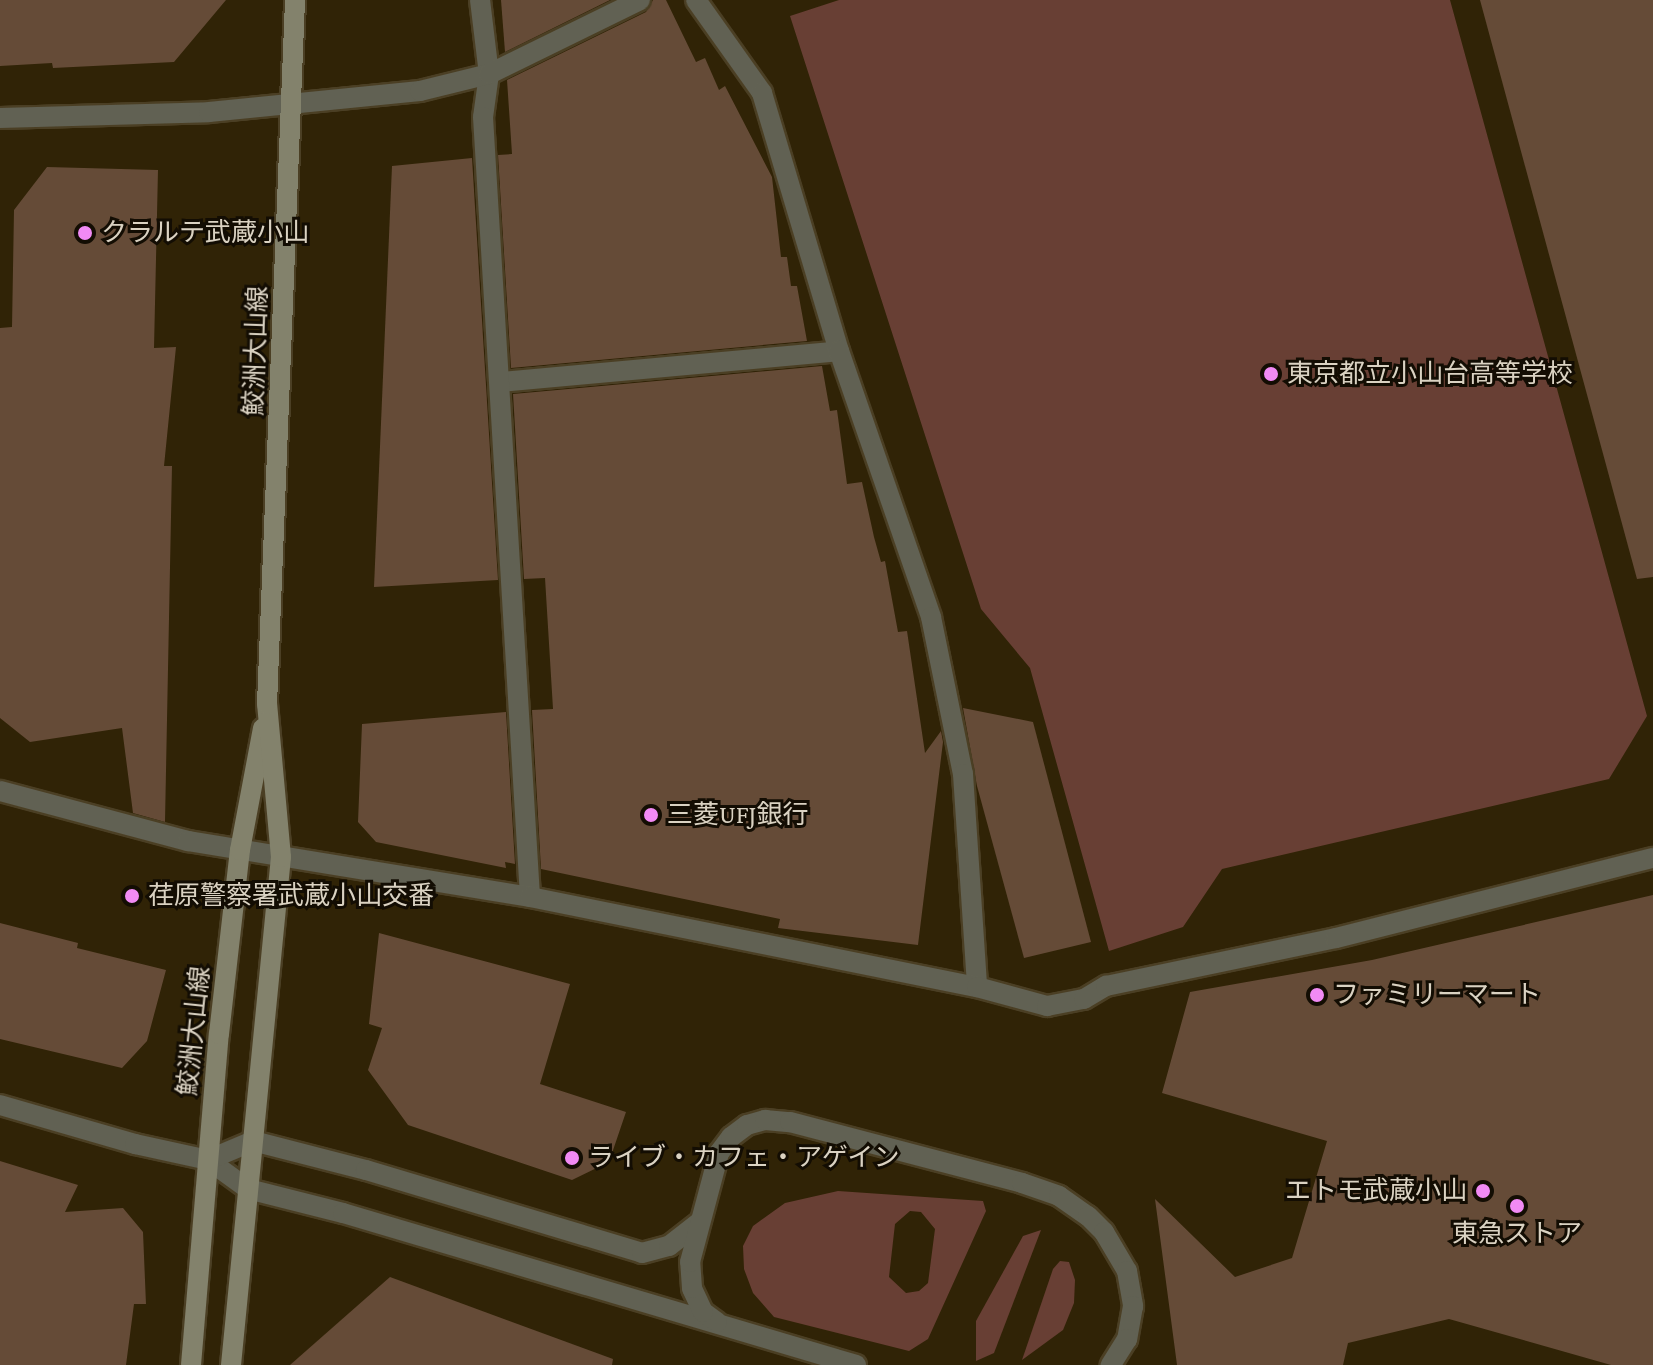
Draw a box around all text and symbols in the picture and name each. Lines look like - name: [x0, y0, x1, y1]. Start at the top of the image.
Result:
- place label: クラルテ武蔵小山: [101, 217, 309, 249]
- marker: クラルテ武蔵小山: [76, 224, 94, 242]
- street label: 鮫洲大山線: [238, 285, 274, 417]
- place label: 東京都立小山台高等学校: [1287, 358, 1573, 390]
- marker: 東京都立小山台高等学校: [1262, 365, 1280, 383]
- place label: 三菱UFJ銀行: [667, 799, 808, 831]
- marker: 三菱UFJ銀行: [642, 806, 660, 824]
- place label: 荏原警察署武蔵小山交番: [148, 880, 434, 912]
- marker: 荏原警察署武蔵小山交番: [123, 887, 141, 905]
- street label: 鮫洲大山線: [172, 965, 216, 1097]
- place label: ファミリーマート: [1333, 979, 1541, 1011]
- marker: ファミリーマート: [1308, 986, 1326, 1004]
- place label: ライブ・カフェ・アゲイン: [588, 1142, 900, 1174]
- marker: ライブ・カフェ・アゲイン: [563, 1149, 581, 1167]
- place label: エトモ武蔵小山: [1285, 1175, 1467, 1207]
- marker: エトモ武蔵小山: [1474, 1182, 1492, 1200]
- marker: 東急ストア: [1508, 1197, 1526, 1215]
- place label: 東急ストア: [1452, 1218, 1582, 1250]

